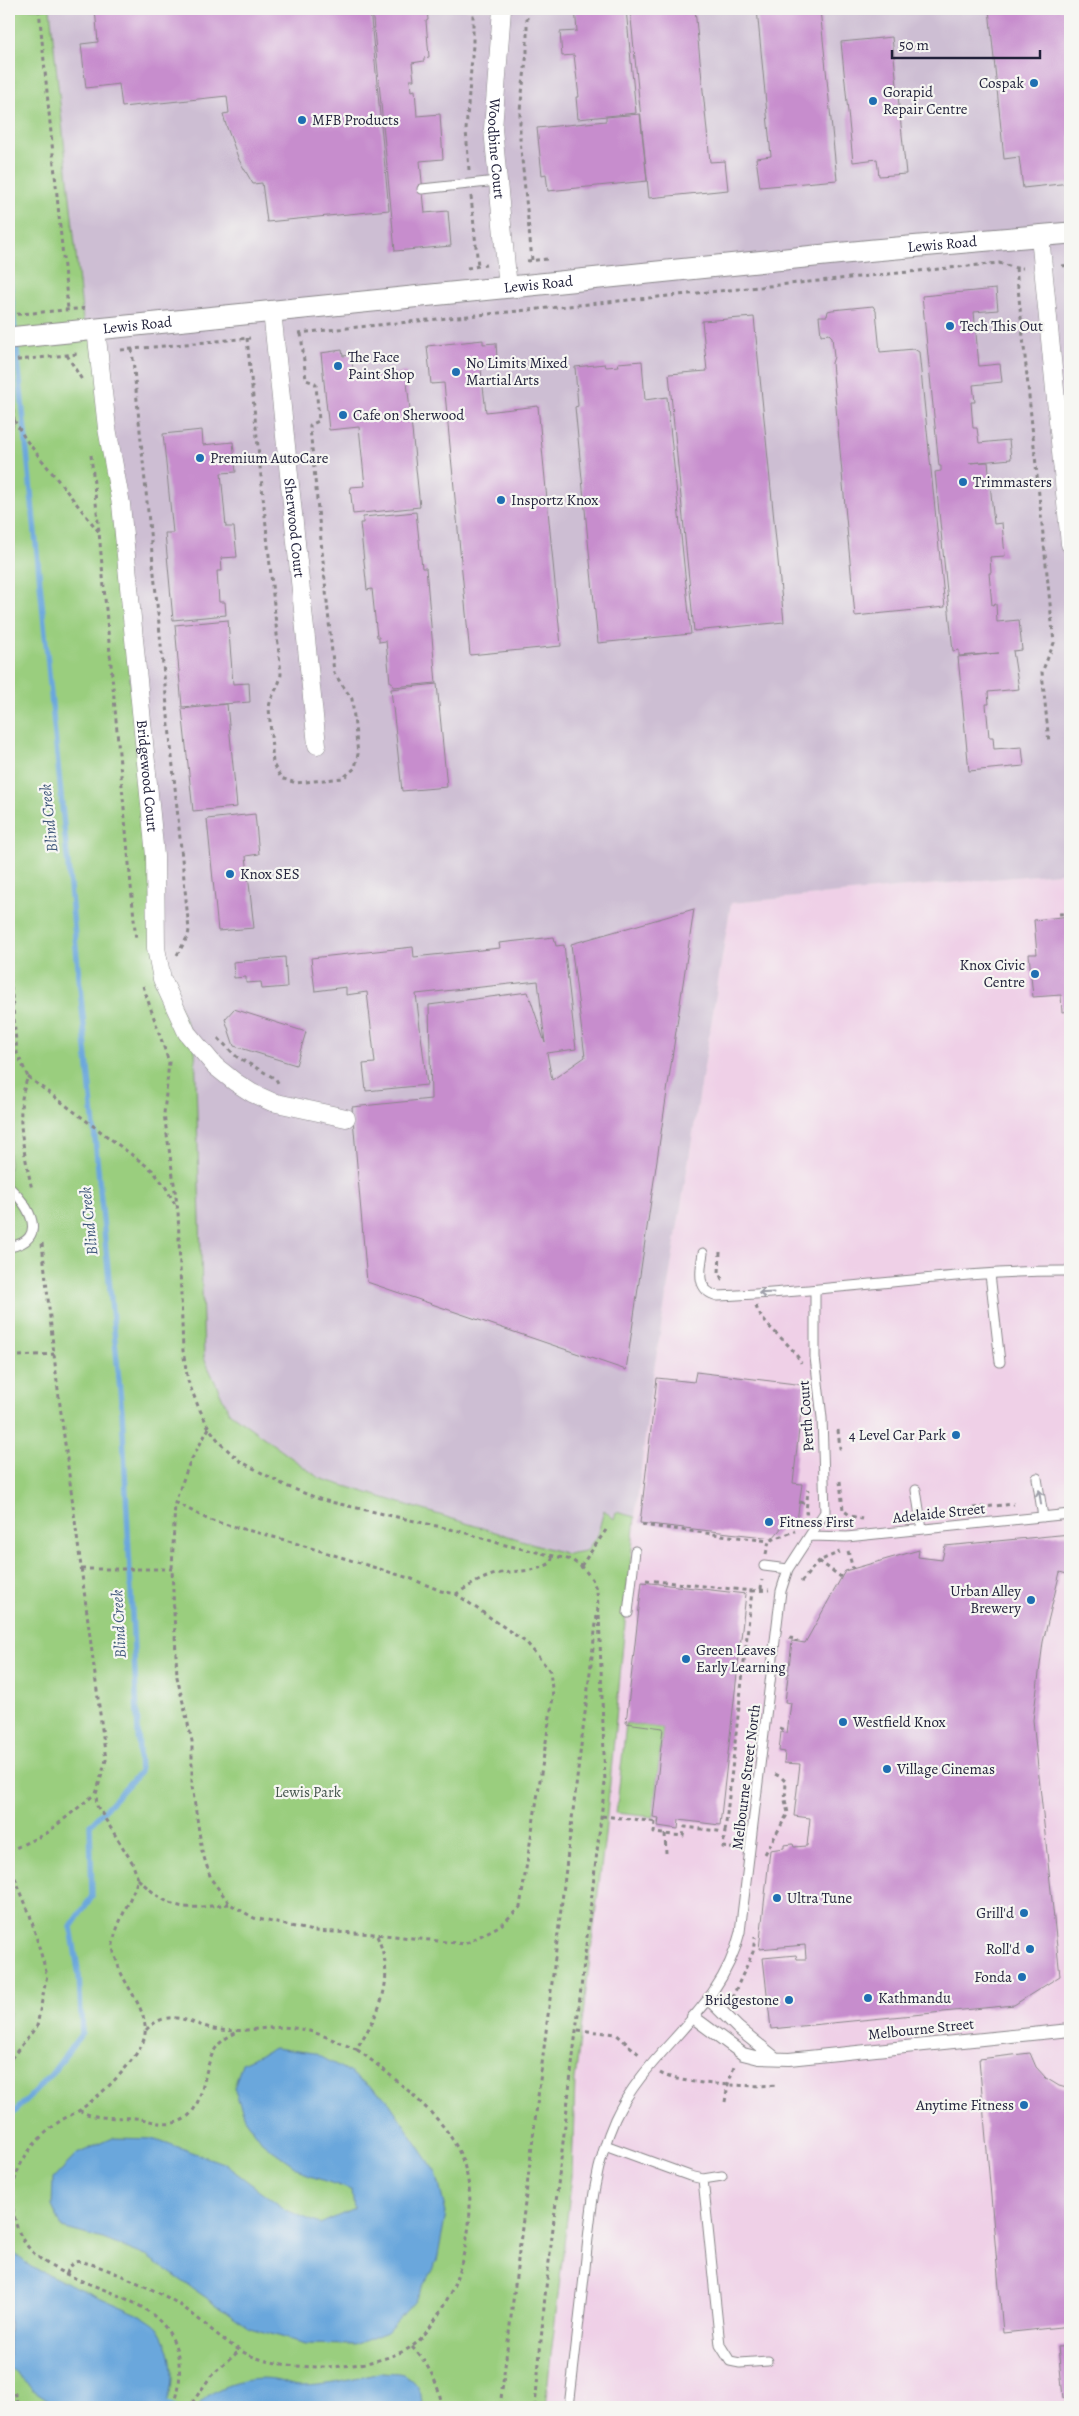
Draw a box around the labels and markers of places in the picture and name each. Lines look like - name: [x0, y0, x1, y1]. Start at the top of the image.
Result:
- place label: Cospak: [979, 73, 1025, 93]
- marker: Cospak: [1028, 77, 1040, 89]
- place label: Gorapid Repair Centre: [883, 82, 968, 119]
- marker: Gorapid Repair Centre: [867, 95, 879, 107]
- place label: MFB Products: [312, 110, 399, 130]
- marker: MFB Products: [296, 114, 308, 126]
- place label: Tech This Out: [960, 316, 1043, 336]
- marker: Tech This Out: [944, 320, 956, 332]
- place label: The Face Paint Shop: [348, 347, 415, 384]
- place label: No Limits Mixed Martial Arts: [466, 353, 569, 390]
- marker: The Face Paint Shop: [332, 360, 344, 372]
- marker: No Limits Mixed Martial Arts: [450, 366, 462, 378]
- place label: Cafe on Sherwood: [353, 405, 465, 425]
- marker: Cafe on Sherwood: [337, 409, 349, 421]
- place label: Premium AutoCare: [210, 448, 329, 468]
- marker: Premium AutoCare: [194, 452, 206, 464]
- place label: Trimmasters: [973, 472, 1052, 492]
- marker: Trimmasters: [957, 476, 969, 488]
- place label: Insportz Knox: [511, 490, 598, 510]
- marker: Insportz Knox: [495, 494, 507, 506]
- place label: Knox SES: [240, 864, 300, 884]
- marker: Knox SES: [224, 868, 236, 880]
- place label: Knox Civic Centre: [960, 955, 1025, 992]
- marker: Knox Civic Centre: [1029, 968, 1041, 980]
- place label: 4 Level Car Park: [849, 1425, 947, 1445]
- marker: 4 Level Car Park: [950, 1429, 962, 1441]
- place label: Fitness First: [779, 1512, 854, 1532]
- marker: Fitness First: [763, 1516, 775, 1528]
- place label: Urban Alley Brewery: [950, 1581, 1021, 1618]
- marker: Urban Alley Brewery: [1025, 1594, 1037, 1606]
- place label: Green Leaves Early Learning: [696, 1640, 786, 1677]
- marker: Green Leaves Early Learning: [680, 1653, 692, 1665]
- place label: Westfield Knox: [852, 1712, 946, 1732]
- marker: Westfield Knox: [837, 1716, 849, 1728]
- place label: Village Cinemas: [896, 1759, 995, 1779]
- marker: Village Cinemas: [881, 1763, 893, 1775]
- place label: Ultra Tune: [787, 1888, 852, 1908]
- marker: Ultra Tune: [771, 1892, 783, 1904]
- place label: Grill'd: [976, 1903, 1015, 1923]
- marker: Grill'd: [1018, 1907, 1030, 1919]
- place label: Roll'd: [986, 1939, 1021, 1959]
- marker: Roll'd: [1024, 1943, 1036, 1955]
- place label: Fonda: [974, 1967, 1012, 1987]
- marker: Fonda: [1016, 1971, 1028, 1983]
- place label: Kathmandu: [878, 1988, 952, 2008]
- place label: Bridgestone: [705, 1990, 779, 2010]
- marker: Kathmandu: [862, 1992, 874, 2004]
- marker: Bridgestone: [783, 1994, 795, 2006]
- place label: Anytime Fitness: [915, 2095, 1014, 2115]
- marker: Anytime Fitness: [1018, 2099, 1030, 2111]

